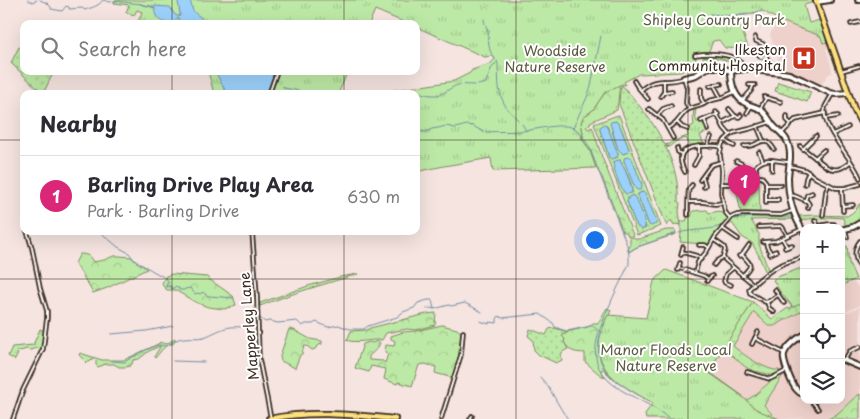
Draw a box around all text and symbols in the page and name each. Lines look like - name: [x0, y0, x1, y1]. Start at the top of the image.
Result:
- park label: Shipley Country Park: [643, 9, 786, 30]
- search box: [20, 20, 420, 75]
- icon: search: [38, 34, 66, 62]
- text: Search here: [78, 34, 187, 62]
- place label: Ilkeston Community Hospital: [648, 39, 786, 76]
- park label: Woodside Nature Reserve: [504, 40, 606, 77]
- hospital icon: Ilkeston Community Hospital: [791, 45, 817, 71]
- text: Nearby: [40, 107, 117, 139]
- pin: 1: [728, 165, 760, 206]
- text: Barling Drive Play Area: [87, 170, 314, 198]
- text: 1: [52, 184, 60, 208]
- text: 630 m: [347, 184, 400, 208]
- text: Park · Barling Drive: [87, 198, 239, 222]
- map controls: [800, 224, 845, 404]
- button: +: [800, 224, 845, 269]
- your location: [582, 227, 608, 253]
- button: −: [800, 269, 845, 314]
- street label: Mapperley Lane: [233, 271, 264, 381]
- button: locate: [800, 314, 845, 359]
- park label: Manor Floods Local Nature Reserve: [600, 339, 732, 376]
- button: layers: [800, 359, 845, 404]

